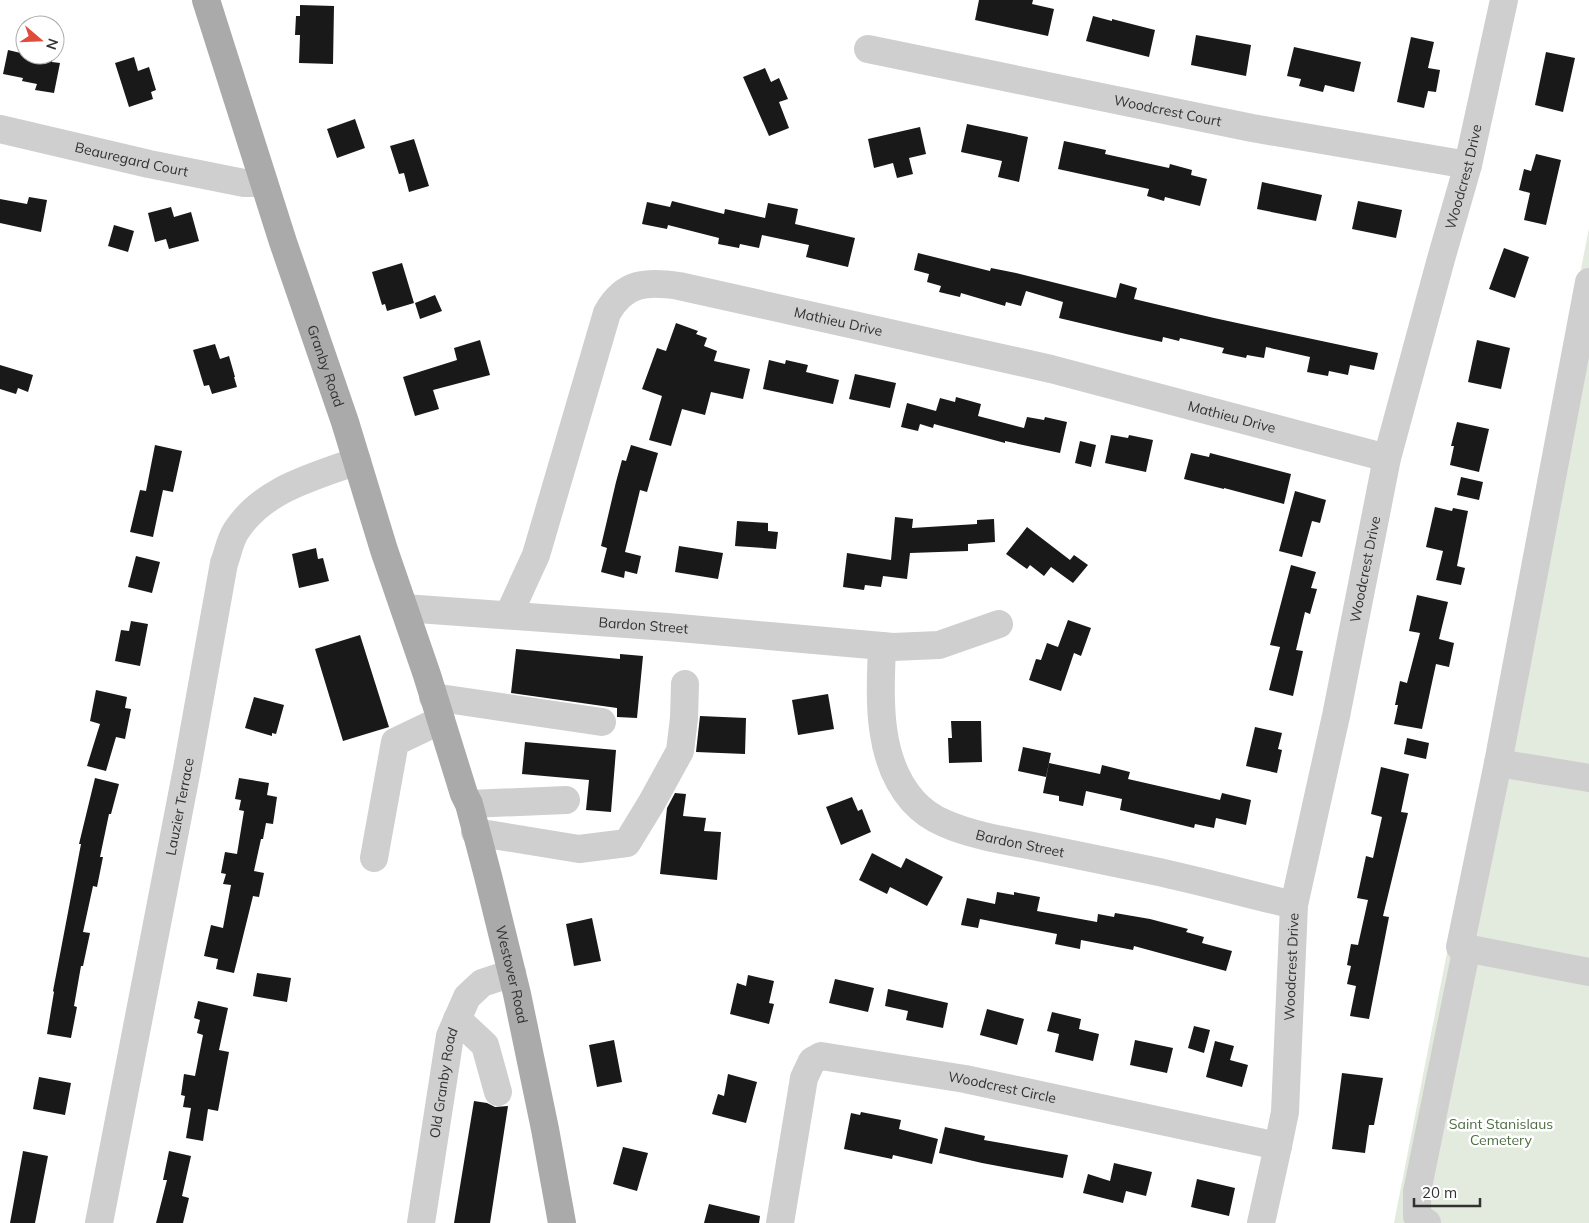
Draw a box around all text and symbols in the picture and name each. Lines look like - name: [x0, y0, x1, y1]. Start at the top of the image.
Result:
- north arrow: [15, 15, 65, 65]
- text: N: [42, 36, 63, 52]
- street label: Woodcrest Court: [1112, 91, 1223, 131]
- street label: Woodcrest Drive: [1441, 123, 1486, 231]
- street label: Beauregard Court: [73, 138, 190, 181]
- street label: Mathieu Drive: [792, 303, 884, 340]
- street label: Granby Road: [303, 322, 348, 409]
- street label: Mathieu Drive: [1186, 397, 1278, 437]
- street label: Woodcrest Drive: [1346, 515, 1384, 624]
- street label: Bardon Street: [598, 613, 689, 638]
- street label: Lauzier Terrace: [161, 756, 198, 857]
- street label: Bardon Street: [974, 825, 1066, 861]
- street label: Woodcrest Drive: [1280, 912, 1303, 1021]
- street label: Westover Road: [492, 924, 532, 1025]
- street label: Old Granby Road: [425, 1024, 462, 1139]
- street label: Woodcrest Circle: [947, 1067, 1058, 1107]
- park label: Saint Stanislaus Cemetery: [1449, 1115, 1553, 1149]
- scale bar: [1414, 1176, 1480, 1208]
- text: 20 m: [1422, 1183, 1457, 1202]

